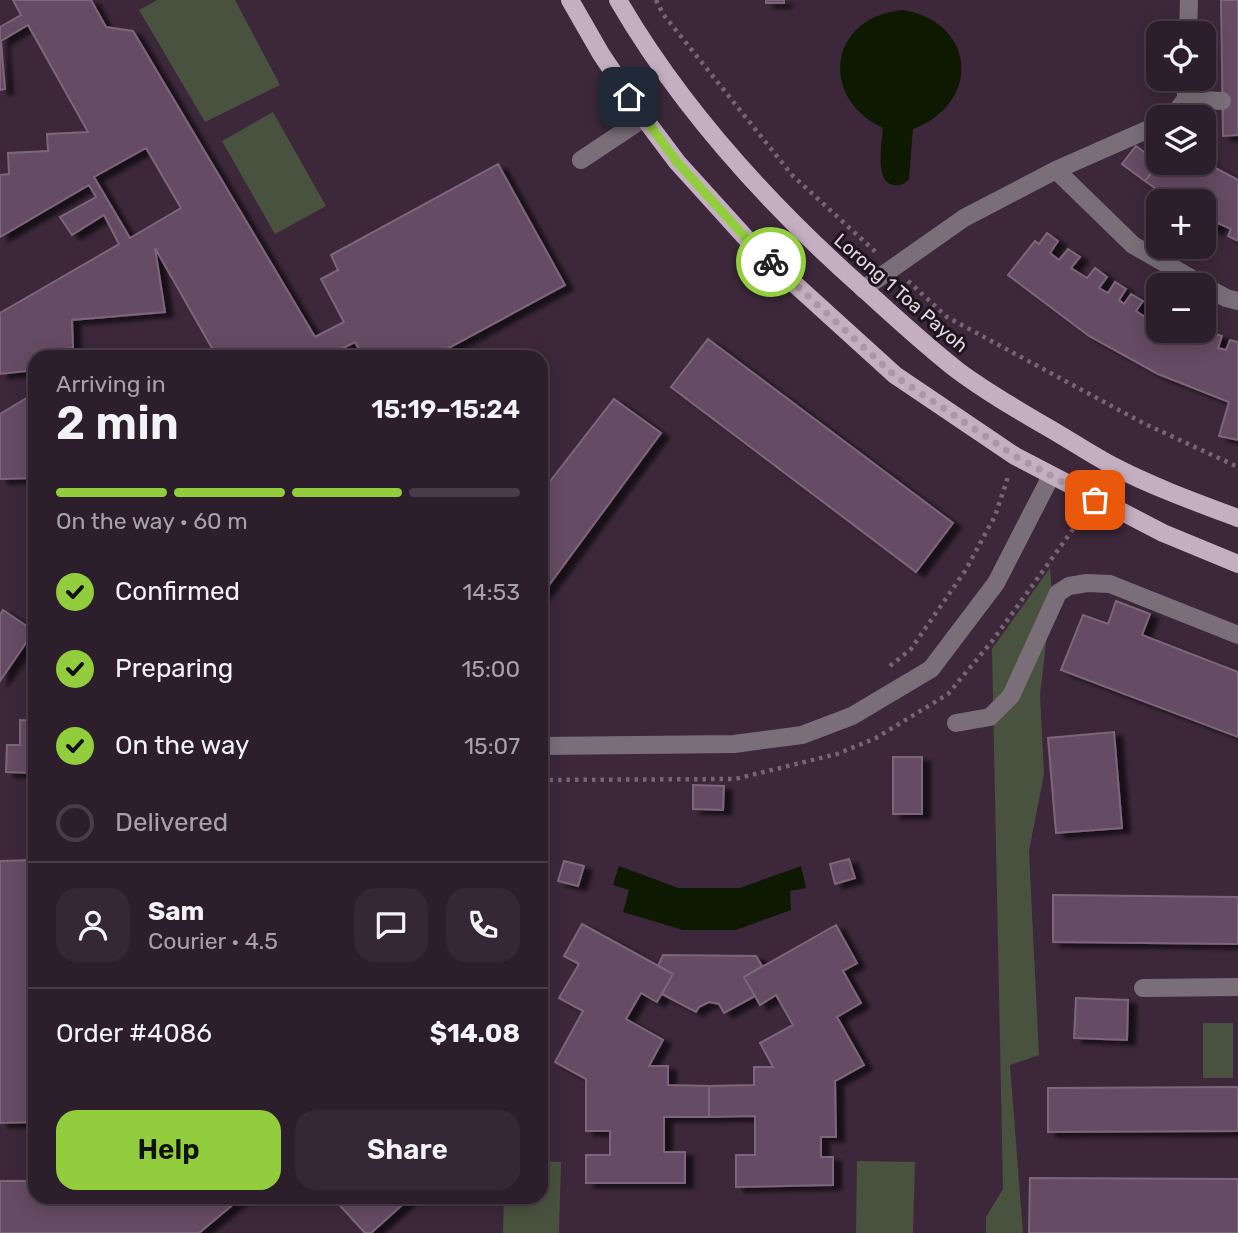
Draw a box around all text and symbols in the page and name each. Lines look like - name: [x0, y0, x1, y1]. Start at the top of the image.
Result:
- map controls: [1146, 21, 1216, 343]
- button: locate: [1146, 21, 1216, 91]
- pin: [599, 67, 659, 127]
- icon: home: [610, 78, 648, 116]
- button: layers: [1146, 105, 1216, 175]
- button: +: [1146, 189, 1216, 259]
- courier: [736, 227, 806, 297]
- street label: Lorong 1 Toa Payoh: [830, 229, 972, 357]
- icon: bike: [752, 243, 790, 281]
- button: −: [1146, 273, 1216, 343]
- text: Arriving in: [56, 370, 166, 398]
- text: 15:19–15:24: [371, 394, 520, 425]
- text: 2 min: [56, 396, 179, 451]
- pin: [1065, 470, 1125, 530]
- icon: bag: [1076, 481, 1114, 519]
- text: On the way · 60 m: [56, 507, 248, 535]
- icon: check: [56, 573, 94, 611]
- text: Confirmed: [115, 576, 240, 607]
- text: 14:53: [463, 578, 520, 606]
- icon: check: [56, 650, 94, 688]
- text: Preparing: [115, 653, 233, 684]
- text: 15:00: [461, 655, 520, 683]
- icon: check: [56, 727, 94, 765]
- text: On the way: [115, 730, 249, 761]
- text: 15:07: [464, 732, 520, 760]
- text: Delivered: [115, 807, 228, 838]
- button: person: [56, 888, 130, 962]
- button: chat: [354, 888, 428, 962]
- button: phone: [446, 888, 520, 962]
- text: Sam: [148, 896, 204, 927]
- text: Courier · 4.5: [148, 927, 278, 955]
- text: Order #4086: [56, 1018, 212, 1049]
- text: $14.08: [430, 1018, 520, 1049]
- button: Help: [56, 1110, 281, 1190]
- button: Share: [295, 1110, 520, 1190]

